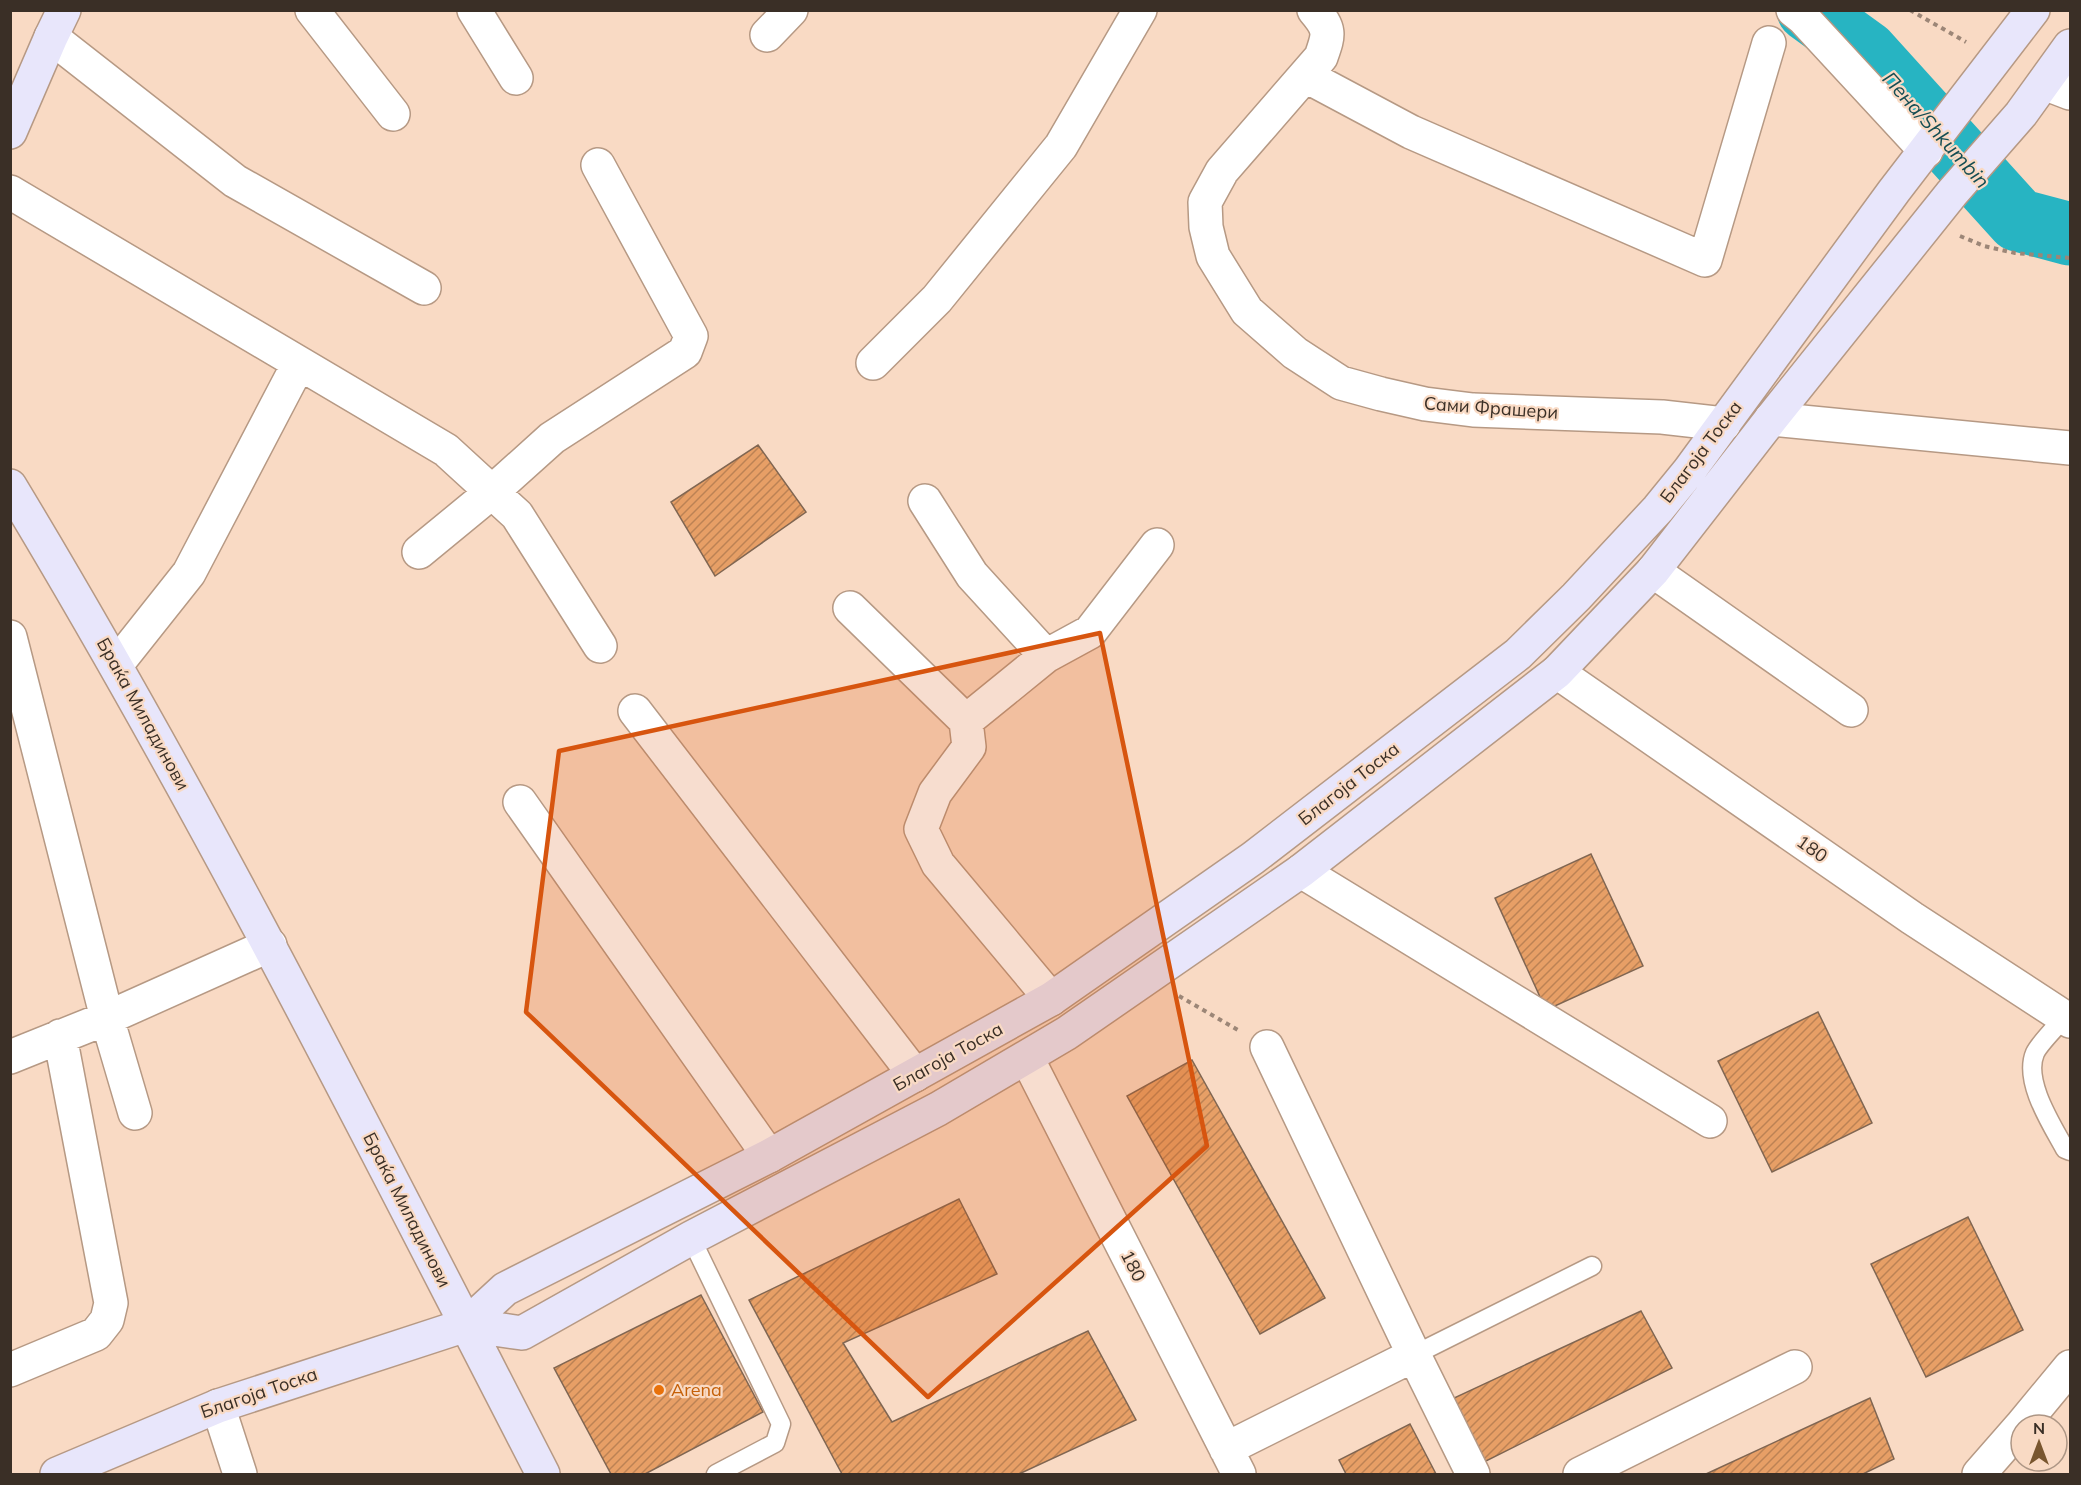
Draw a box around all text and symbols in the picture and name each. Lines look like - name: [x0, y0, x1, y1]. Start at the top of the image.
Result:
- water label: Пена/Shkumbin: [1877, 66, 1995, 193]
- street label: Сами Фрашери: [1423, 391, 1559, 424]
- street label: Благоја Тоска: [1655, 396, 1747, 507]
- street label: Браќа Миладинови: [92, 633, 195, 794]
- street label: Благоја Тоска: [1294, 737, 1404, 830]
- street label: 180: [1792, 830, 1832, 867]
- street label: Благоја Тоска: [889, 1017, 1007, 1096]
- street label: Браќа Миладинови: [358, 1128, 456, 1291]
- street label: 180: [1116, 1246, 1151, 1285]
- street label: Благоја Тоска: [197, 1362, 320, 1423]
- place label: Arena: [671, 1378, 722, 1401]
- marker: Arena: [652, 1383, 666, 1397]
- north arrow: [2009, 1413, 2069, 1473]
- text: N: [2033, 1418, 2045, 1438]

